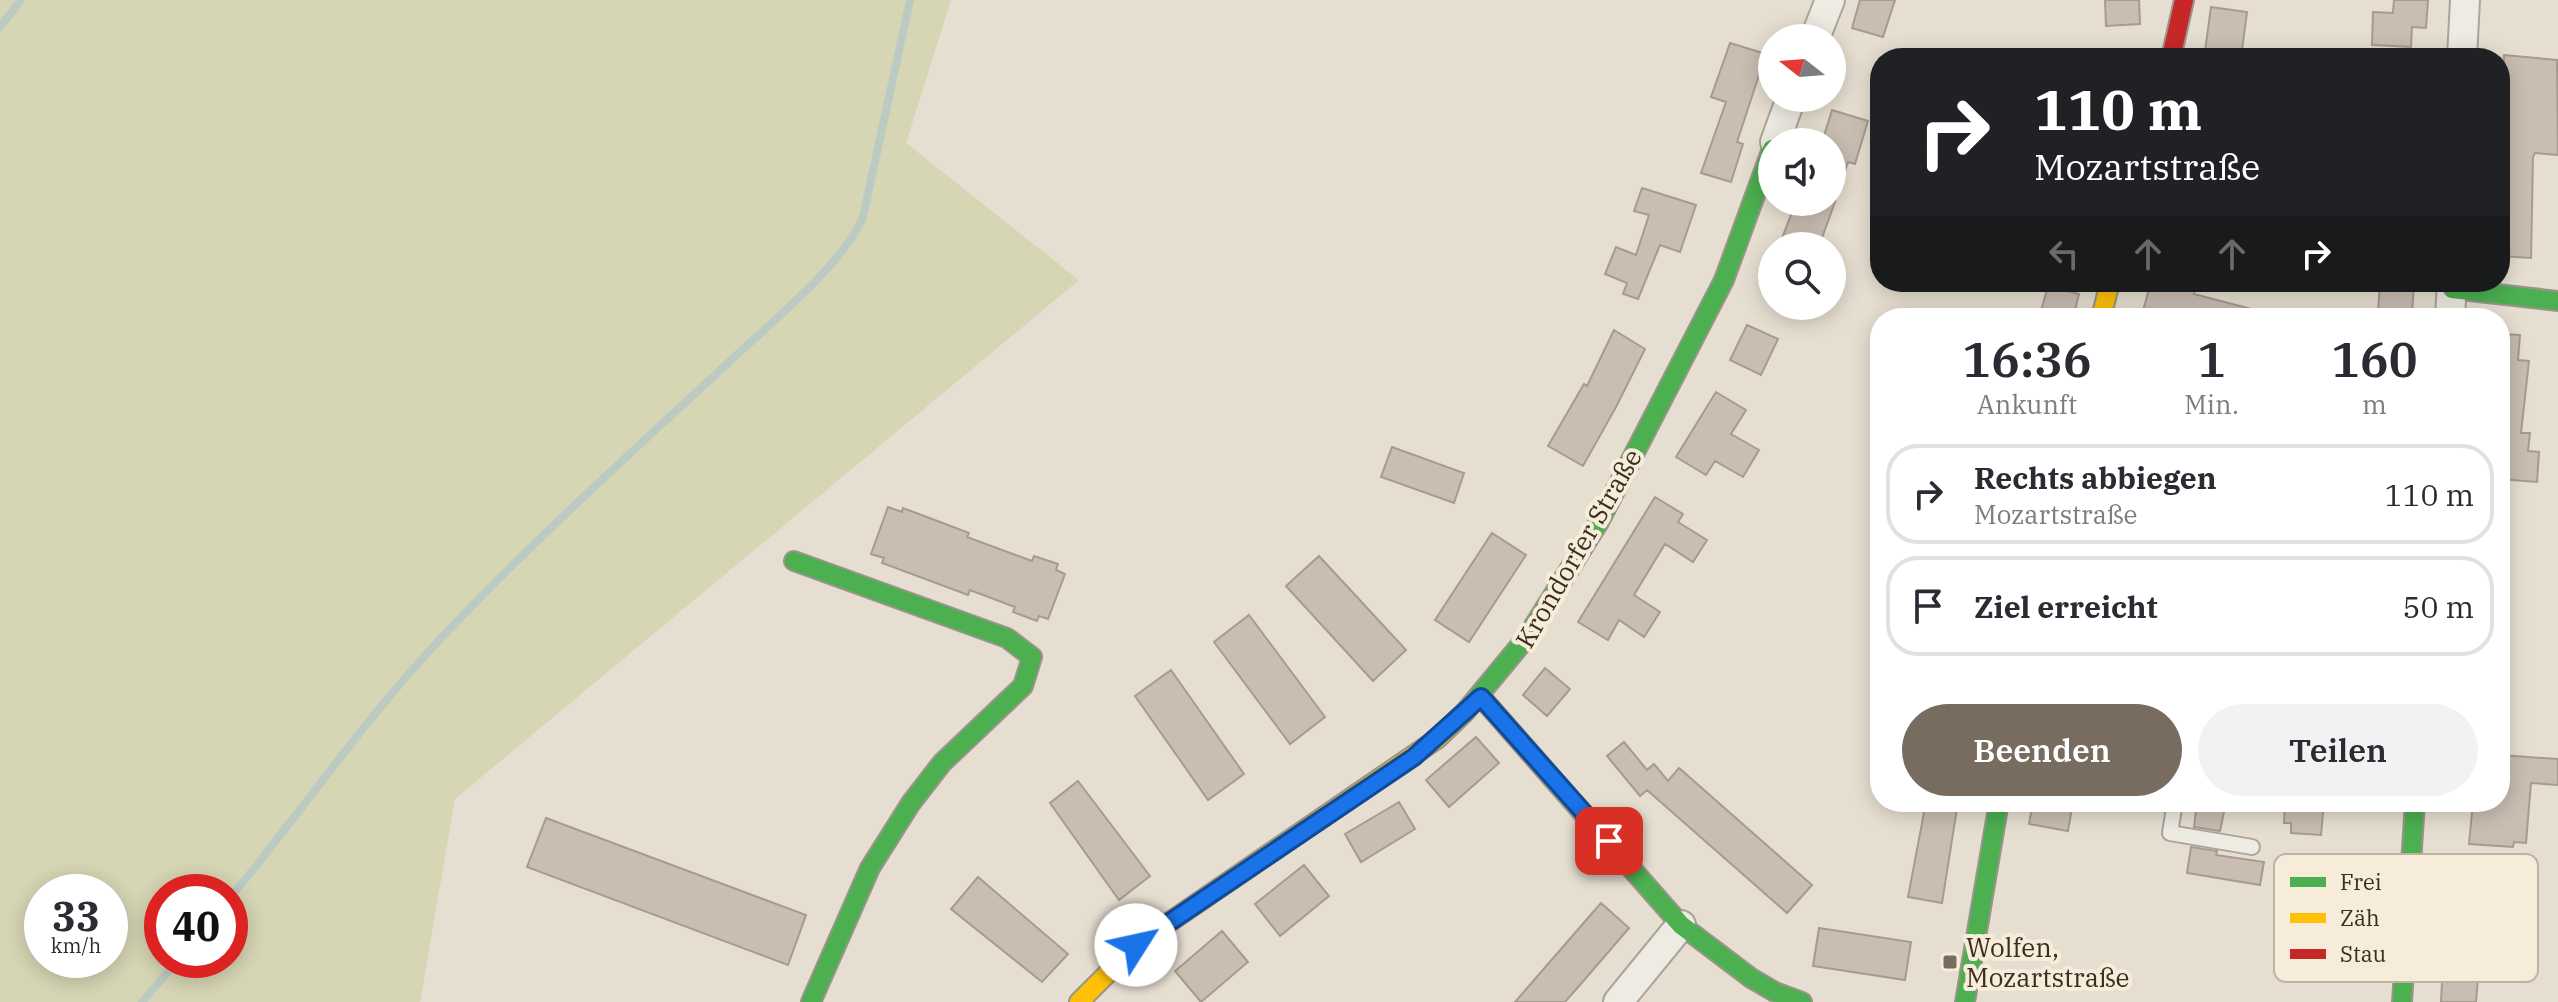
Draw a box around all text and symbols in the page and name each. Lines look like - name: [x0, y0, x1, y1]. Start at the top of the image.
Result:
- north arrow: [1758, 24, 1846, 112]
- map controls: [1758, 24, 1846, 320]
- text: 110 m: [2034, 73, 2202, 145]
- icon: right: [1902, 80, 2006, 184]
- button: sound: [1758, 128, 1846, 216]
- text: Mozartstraße: [2034, 143, 2260, 190]
- button: search: [1758, 232, 1846, 320]
- icon: left: [2042, 232, 2086, 276]
- icon: ahead: [2126, 232, 2170, 276]
- icon: ahead: [2210, 232, 2254, 276]
- icon: right: [2294, 232, 2338, 276]
- text: 16:36: [1962, 328, 2092, 390]
- text: 1: [2197, 328, 2226, 390]
- text: 160: [2331, 328, 2418, 390]
- text: Ankunft: [1977, 387, 2077, 421]
- text: Min.: [2184, 387, 2239, 421]
- text: m: [2362, 387, 2387, 421]
- street label: Krondorfer Straße: [1507, 442, 1649, 654]
- text: Rechts abbiegen: [1974, 458, 2217, 497]
- icon: right: [1906, 472, 1950, 516]
- text: 110 m: [2384, 475, 2474, 514]
- text: Mozartstraße: [1974, 497, 2137, 531]
- icon: arrive: [1906, 584, 1950, 628]
- text: Ziel erreicht: [1974, 587, 2158, 626]
- text: 50 m: [2402, 587, 2474, 626]
- button: Beenden: [1902, 704, 2182, 796]
- button: Teilen: [2198, 704, 2478, 796]
- pin: [1575, 807, 1643, 875]
- icon: arrive: [1587, 819, 1631, 863]
- legend: [2274, 854, 2538, 982]
- text: Frei: [2340, 867, 2382, 896]
- speed limit sign: 40: [144, 874, 248, 978]
- text: 33: [52, 890, 100, 942]
- position arrow: [1094, 903, 1178, 987]
- text: Zäh: [2340, 903, 2380, 932]
- place label: Wolfen, Mozartstraße: [1966, 930, 2129, 994]
- text: km/h: [51, 932, 101, 959]
- text: Stau: [2340, 939, 2386, 968]
- marker: Wolfen, Mozartstraße: [1941, 953, 1959, 971]

